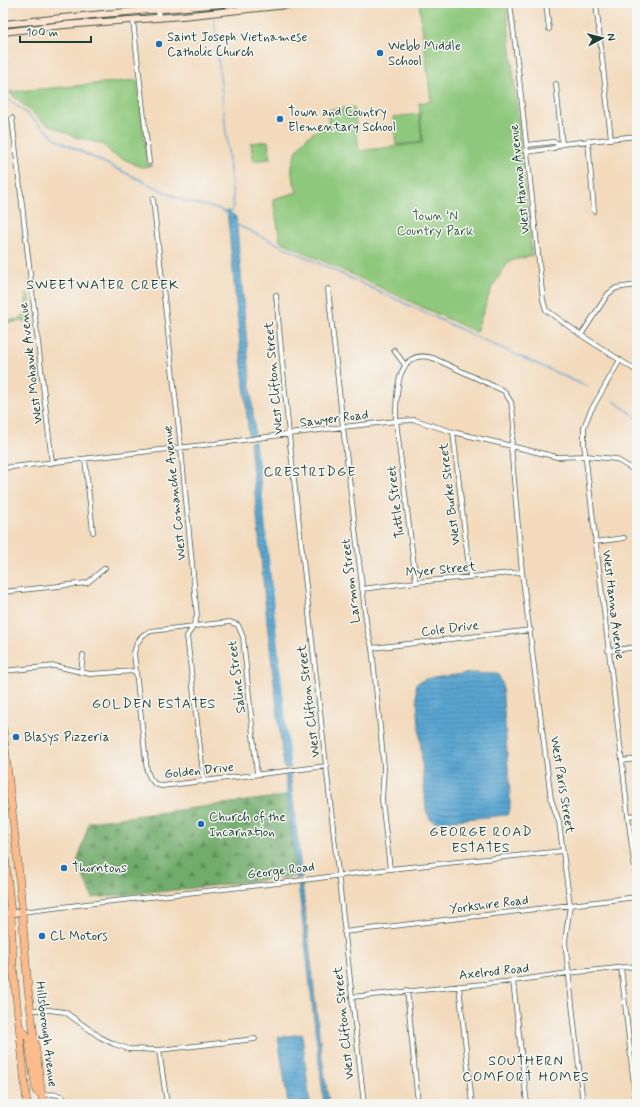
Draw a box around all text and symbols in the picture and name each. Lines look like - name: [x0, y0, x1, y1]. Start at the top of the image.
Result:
- scale bar: [20, 18, 91, 44]
- north arrow: [582, 18, 622, 58]
- text: 100 m: [26, 25, 58, 41]
- place label: Saint Joseph Vietnamese Catholic Church: [167, 29, 307, 61]
- text: N: [604, 32, 618, 41]
- place label: Webb Middle School: [388, 38, 461, 70]
- marker: Saint Joseph Vietnamese Catholic Church: [154, 39, 164, 49]
- marker: Webb Middle School: [375, 48, 385, 58]
- place label: Town and Country Elementary School: [288, 104, 396, 136]
- marker: Town and Country Elementary School: [275, 114, 285, 124]
- street label: West Hanna Avenue: [506, 123, 534, 235]
- park label: Town ’N Country Park: [397, 208, 474, 240]
- district label: SWEETWATER CREEK: [26, 276, 180, 294]
- street label: West Mohawk Avenue: [15, 301, 47, 425]
- street label: West Clifton Street: [261, 320, 287, 435]
- street label: Sawyer Road: [299, 406, 369, 432]
- street label: West Comanche Avenue: [159, 425, 191, 561]
- street label: West Burke Street: [435, 441, 465, 546]
- district label: CRESTRIDGE: [264, 463, 356, 481]
- street label: Tuttle Street: [383, 465, 409, 539]
- street label: Larmon Street: [337, 538, 365, 624]
- street label: West Hanna Avenue: [598, 549, 628, 661]
- street label: Myer Street: [405, 558, 477, 582]
- street label: Cole Drive: [420, 617, 480, 641]
- street label: Saline Street: [224, 640, 250, 714]
- street label: West Clifton Street: [294, 643, 324, 758]
- district label: GOLDEN ESTATES: [92, 695, 216, 713]
- place label: Blasys Pizzeria: [24, 729, 110, 746]
- marker: Blasys Pizzeria: [11, 732, 21, 742]
- street label: West Paris Street: [546, 735, 578, 835]
- street label: Golden Drive: [163, 759, 235, 783]
- place label: Church of the Incarnation: [209, 809, 286, 841]
- marker: Church of the Incarnation: [196, 819, 206, 829]
- district label: GEORGE ROAD ESTATES: [429, 823, 533, 857]
- street label: George Road: [246, 858, 316, 885]
- place label: Thorntons: [72, 860, 127, 877]
- marker: Thorntons: [59, 863, 69, 873]
- street label: Yorkshire Road: [449, 892, 529, 918]
- place label: CL Motors: [50, 928, 108, 945]
- marker: CL Motors: [37, 931, 47, 941]
- street label: Axelrod Road: [458, 960, 530, 984]
- street label: West Clifton Street: [330, 965, 358, 1080]
- street label: Hillsborough Avenue: [31, 980, 61, 1088]
- district label: SOUTHERN COMFORT HOMES: [462, 1052, 590, 1086]

